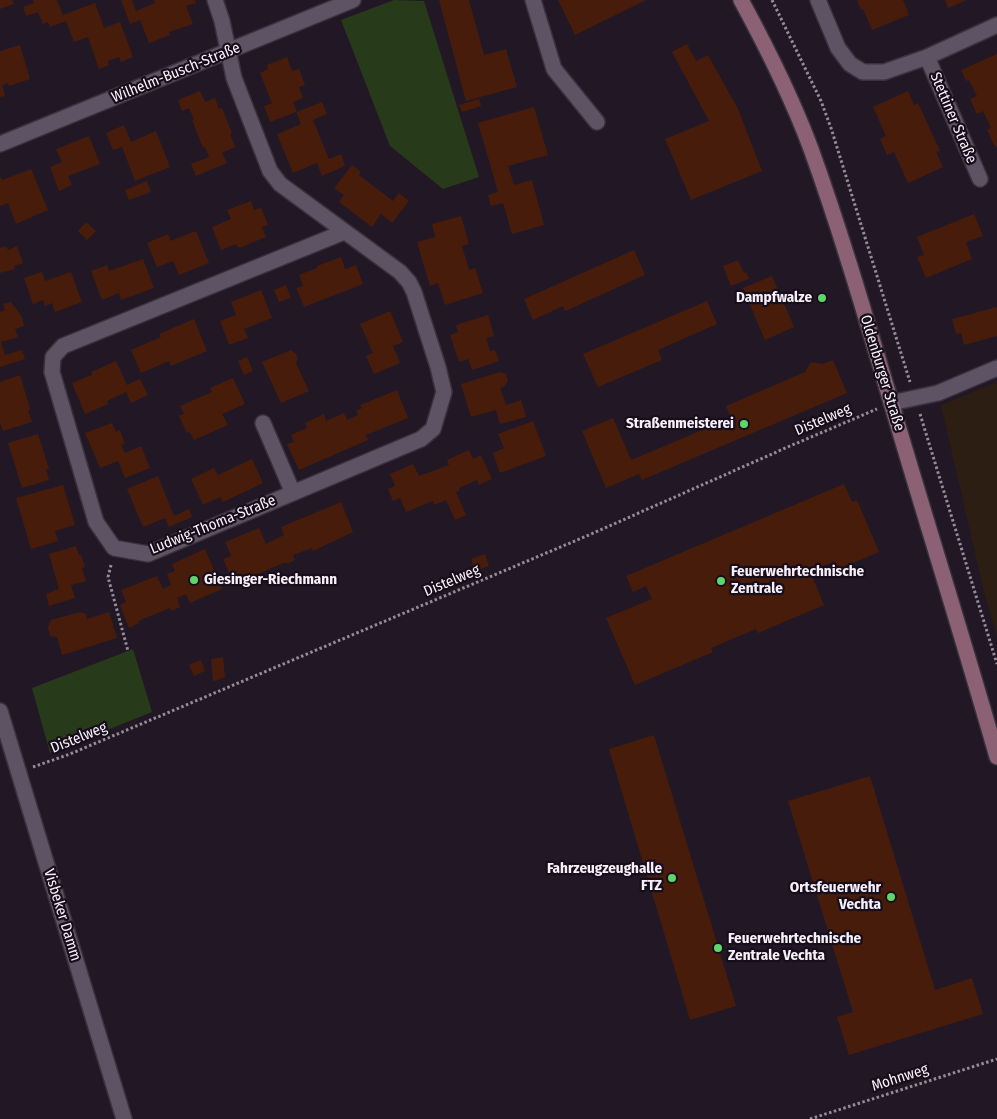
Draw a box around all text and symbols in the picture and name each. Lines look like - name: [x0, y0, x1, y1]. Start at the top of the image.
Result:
- street label: Wilhelm-Busch-Straße: [109, 39, 243, 107]
- street label: Stettiner Straße: [926, 70, 980, 166]
- place label: Dampfwalze: [736, 289, 812, 307]
- marker: Dampfwalze: [816, 292, 828, 304]
- street label: Oldenburger Straße: [856, 313, 908, 433]
- street label: Distelweg: [792, 400, 854, 440]
- place label: Straßenmeisterei: [626, 415, 734, 433]
- marker: Straßenmeisterei: [738, 418, 750, 430]
- street label: Ludwig-Thoma-Straße: [148, 492, 278, 558]
- street label: Distelweg: [421, 561, 483, 601]
- place label: Feuerwehrtechnische Zentrale: [731, 563, 864, 598]
- place label: Giesinger-Riechmann: [204, 571, 337, 589]
- marker: Giesinger-Riechmann: [188, 574, 200, 586]
- marker: Feuerwehrtechnische Zentrale: [715, 575, 727, 587]
- street label: Distelweg: [48, 719, 110, 757]
- place label: Fahrzeugzeughalle FTZ: [547, 860, 662, 895]
- street label: Visbeker Damm: [39, 867, 85, 963]
- marker: Fahrzeugzeughalle FTZ: [666, 872, 678, 884]
- place label: Ortsfeuerwehr Vechta: [790, 879, 881, 914]
- marker: Ortsfeuerwehr Vechta: [885, 891, 897, 903]
- place label: Feuerwehrtechnische Zentrale Vechta: [728, 930, 861, 965]
- marker: Feuerwehrtechnische Zentrale Vechta: [712, 942, 724, 954]
- street label: Mohnweg: [869, 1060, 931, 1096]

